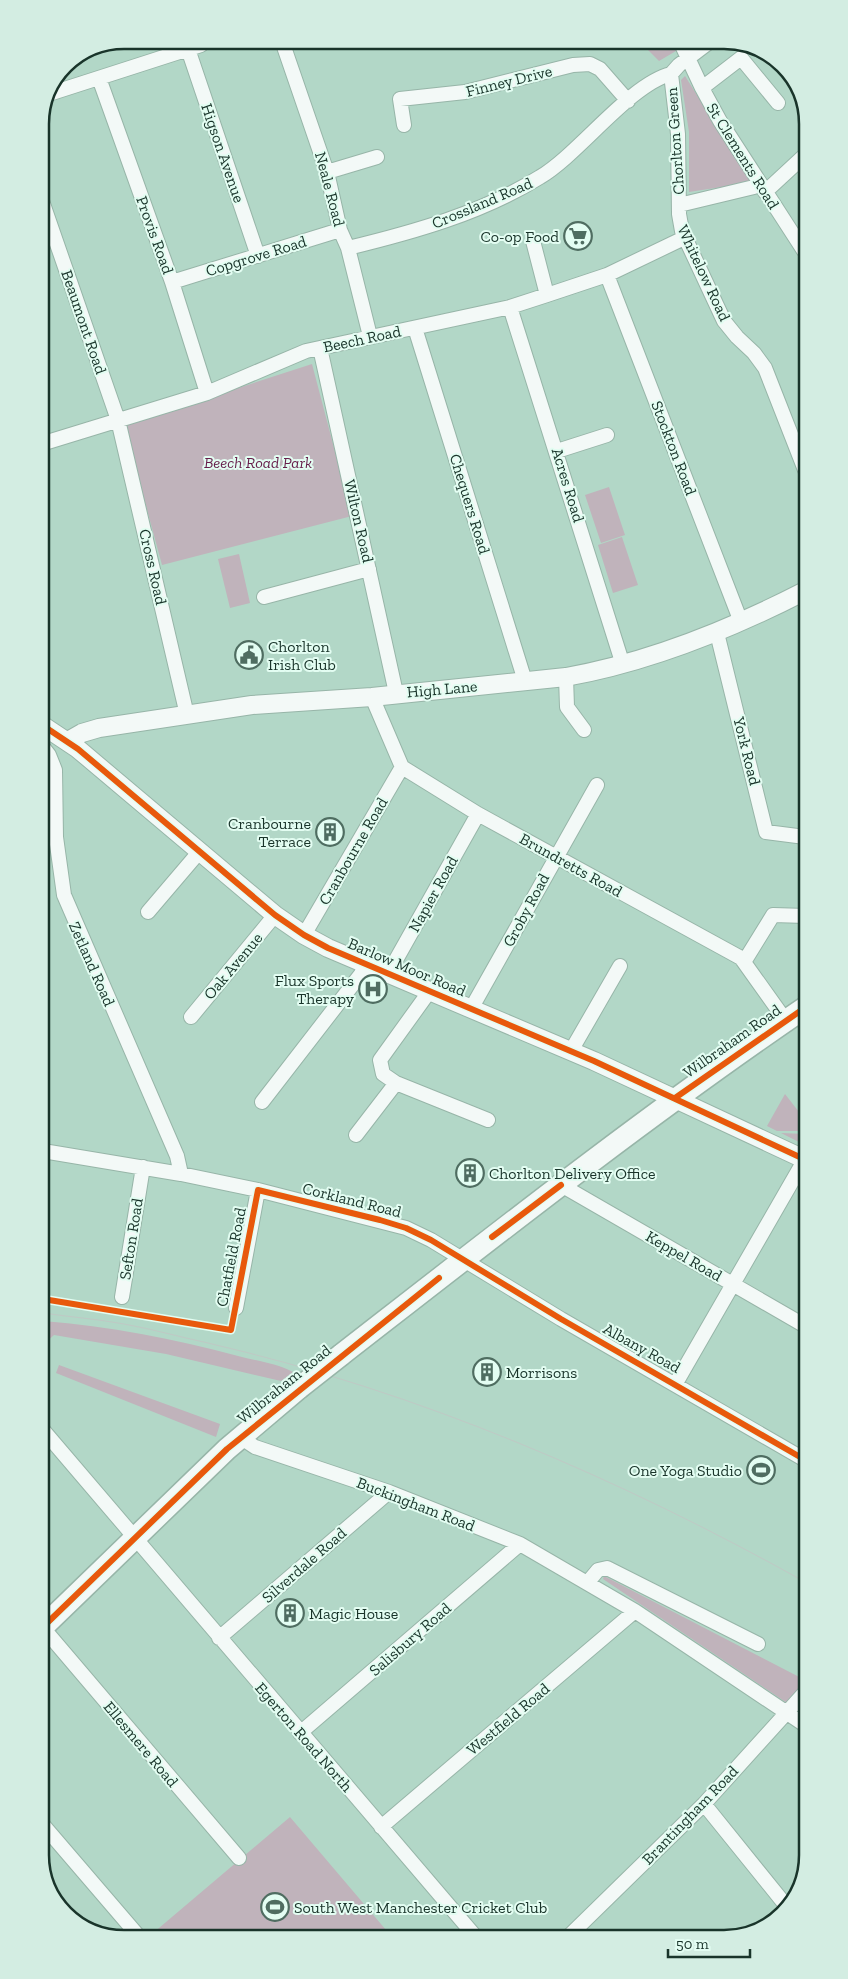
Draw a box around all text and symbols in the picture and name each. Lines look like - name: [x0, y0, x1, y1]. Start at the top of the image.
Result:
- street label: Finney Drive: [464, 61, 554, 101]
- street label: Chorlton Green: [662, 86, 688, 195]
- street label: St Clements Road: [703, 99, 783, 213]
- street label: Higson Avenue: [197, 101, 249, 205]
- street label: Neale Road: [311, 150, 349, 229]
- street label: Crossland Road: [429, 173, 535, 233]
- street label: Provis Road: [132, 193, 178, 277]
- supermarket icon: Co-op Food: [563, 221, 593, 251]
- street label: Whitelow Road: [673, 222, 735, 324]
- place label: Co-op Food: [480, 227, 559, 246]
- street label: Copgrove Road: [203, 232, 309, 280]
- street label: Beaumont Road: [57, 267, 111, 377]
- street label: Beech Road: [321, 321, 403, 356]
- street label: Stockton Road: [647, 398, 701, 498]
- street label: Acres Road: [548, 445, 588, 525]
- street label: Chequers Road: [446, 452, 494, 557]
- park label: Beech Road Park: [204, 453, 312, 472]
- street label: Wilton Road: [340, 478, 378, 565]
- street label: Cross Road: [135, 527, 171, 607]
- place label: Chorlton Irish Club: [268, 637, 336, 674]
- public building icon: Chorlton Irish Club: [234, 640, 264, 670]
- street label: High Lane: [406, 676, 478, 702]
- street label: York Road: [729, 714, 765, 787]
- street label: Cranbourne Road: [314, 794, 392, 908]
- place label: Cranbourne Terrace: [228, 814, 311, 851]
- building icon: Cranbourne Terrace: [315, 817, 345, 847]
- street label: Brundretts Road: [516, 829, 626, 901]
- street label: Napier Road: [404, 852, 462, 936]
- street label: Groby Road: [499, 870, 553, 950]
- street label: Zetland Road: [65, 919, 119, 1009]
- street label: Oak Avenue: [200, 929, 266, 1003]
- street label: Barlow Moor Road: [345, 934, 469, 1001]
- place label: Flux Sports Therapy: [275, 971, 355, 1008]
- hospital icon: Flux Sports Therapy: [358, 974, 388, 1004]
- street label: Wilbraham Road: [679, 1000, 785, 1082]
- building icon: Chorlton Delivery Office: [455, 1158, 485, 1188]
- place label: Chorlton Delivery Office: [489, 1164, 656, 1183]
- street label: Corkland Road: [300, 1179, 404, 1222]
- street label: Sefton Road: [115, 1197, 147, 1281]
- street label: Chatfield Road: [212, 1206, 250, 1308]
- street label: Keppel Road: [642, 1227, 726, 1286]
- street label: Albany Road: [600, 1319, 684, 1377]
- street label: Wilbraham Road: [233, 1340, 335, 1428]
- building icon: Morrisons: [472, 1357, 502, 1387]
- place label: Morrisons: [506, 1363, 577, 1382]
- sports icon: One Yoga Studio: [746, 1455, 776, 1485]
- place label: One Yoga Studio: [629, 1461, 742, 1480]
- street label: Buckingham Road: [354, 1473, 478, 1535]
- street label: Silverdale Road: [258, 1523, 350, 1607]
- building icon: Magic House: [275, 1598, 305, 1628]
- street label: Salisbury Road: [365, 1598, 455, 1680]
- place label: Magic House: [309, 1604, 398, 1623]
- street label: Egerton Road North: [251, 1678, 357, 1796]
- street label: Westfield Road: [463, 1679, 553, 1759]
- street label: Ellesmere Road: [100, 1697, 182, 1791]
- street label: Brantingham Road: [638, 1761, 742, 1868]
- sports icon: South West Manchester Cricket Club: [260, 1892, 290, 1922]
- place label: South West Manchester Cricket Club: [294, 1898, 547, 1917]
- scale bar: [668, 1926, 750, 1958]
- text: 50 m: [676, 1935, 709, 1953]

